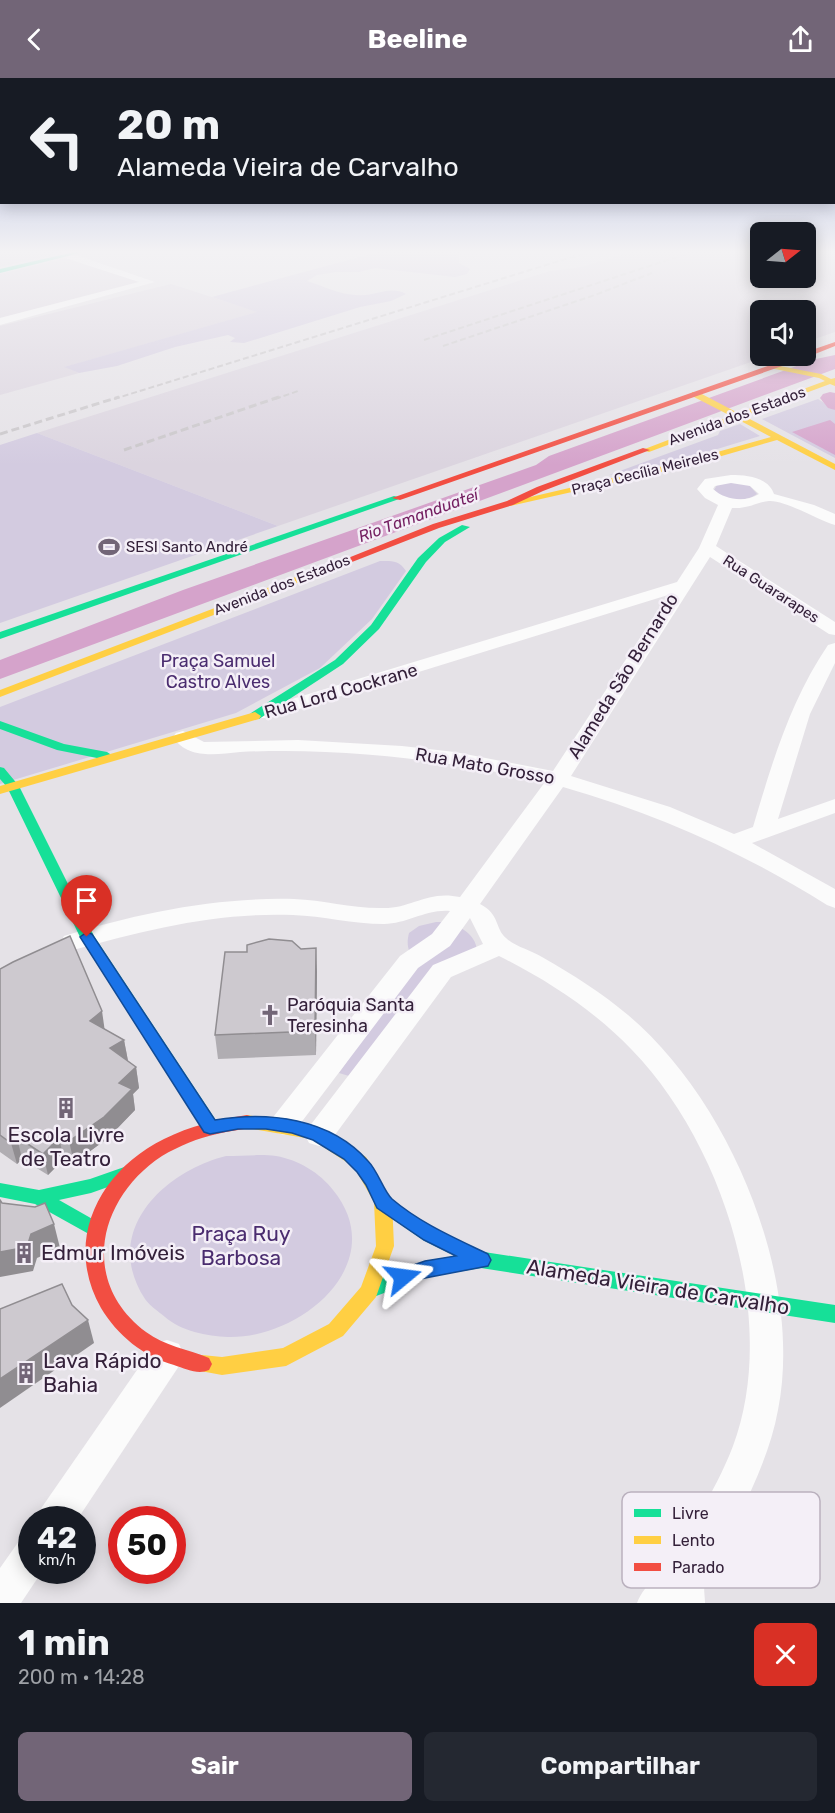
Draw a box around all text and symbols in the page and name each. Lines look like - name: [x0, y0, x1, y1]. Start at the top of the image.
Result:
- icon: back: [18, 23, 51, 56]
- text: Beeline: [368, 23, 467, 55]
- icon: share: [784, 23, 817, 56]
- text: 20 m: [117, 100, 220, 150]
- icon: left: [18, 102, 96, 180]
- text: Alameda Vieira de Carvalho: [117, 151, 459, 183]
- north arrow: [750, 222, 816, 288]
- map controls: [750, 222, 816, 366]
- button: sound: [750, 300, 816, 366]
- street label: Avenida dos Estados: [666, 383, 808, 449]
- street label: Praça Cecília Meireles: [570, 445, 721, 499]
- water label: Rio Tamanduateí: [356, 484, 483, 546]
- sports icon: SESI Santo André: [97, 535, 121, 559]
- place label: SESI Santo André: [126, 538, 248, 556]
- street label: Avenida dos Estados: [211, 551, 353, 619]
- street label: Rua Guararapes: [720, 551, 823, 627]
- street label: Alameda São Bernardo: [563, 589, 683, 763]
- park label: Praça Samuel Castro Alves: [161, 650, 275, 693]
- street label: Rua Lord Cockrane: [262, 659, 420, 723]
- street label: Rua Mato Grosso: [414, 743, 556, 789]
- pin: [61, 875, 112, 937]
- icon: arrive: [70, 884, 103, 917]
- place label: Paróquia Santa Teresinha: [287, 994, 414, 1037]
- church icon: Paróquia Santa Teresinha: [258, 1003, 282, 1027]
- building icon: Escola Livre de Teatro: [54, 1096, 78, 1120]
- place label: Escola Livre de Teatro: [8, 1122, 125, 1171]
- park label: Praça Ruy Barbosa: [191, 1221, 291, 1270]
- place label: Edmur Imóveis: [41, 1240, 185, 1265]
- building icon: Edmur Imóveis: [12, 1241, 36, 1265]
- position arrow: [371, 1245, 435, 1309]
- street label: Alameda Vieira de Carvalho: [525, 1253, 791, 1320]
- place label: Lava Rápido Bahia: [43, 1348, 162, 1397]
- building icon: Lava Rápido Bahia: [14, 1361, 38, 1385]
- legend: [622, 1492, 820, 1588]
- text: Livre: [672, 1504, 709, 1523]
- speed limit sign: 50: [108, 1506, 186, 1584]
- text: 42: [37, 1520, 77, 1556]
- text: Lento: [672, 1531, 715, 1550]
- text: km/h: [38, 1551, 76, 1569]
- text: Parado: [672, 1558, 724, 1577]
- text: 1 min: [18, 1621, 110, 1664]
- button: close: [754, 1623, 817, 1686]
- text: 200 m · 14:28: [18, 1665, 145, 1689]
- button: Sair: [18, 1732, 412, 1801]
- button: Compartilhar: [424, 1732, 817, 1801]

